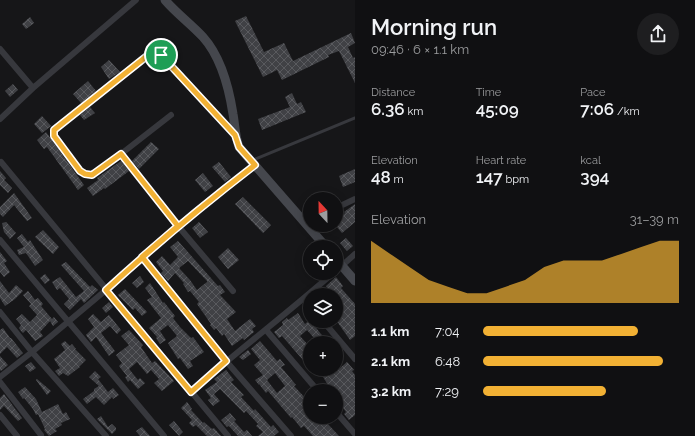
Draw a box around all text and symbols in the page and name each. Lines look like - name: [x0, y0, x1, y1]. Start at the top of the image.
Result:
- button: share: [637, 13, 679, 55]
- text: Morning run: [371, 14, 497, 40]
- pin: [144, 38, 178, 72]
- text: 09:46 · 6 × 1.1 km: [371, 42, 469, 57]
- icon: arrive: [150, 44, 172, 66]
- text: Distance: [371, 86, 415, 99]
- text: Time: [476, 86, 501, 99]
- text: Pace: [580, 86, 606, 99]
- text: 6.36: [371, 99, 405, 119]
- text: 45:09: [476, 99, 519, 119]
- text: 7:06: [580, 99, 614, 119]
- text: km: [405, 105, 423, 118]
- text: /km: [614, 105, 640, 118]
- text: Elevation: [371, 154, 418, 167]
- text: Heart rate: [476, 154, 526, 167]
- text: kcal: [580, 154, 601, 167]
- text: 48: [371, 167, 391, 187]
- text: 147: [476, 167, 503, 187]
- text: 394: [580, 167, 609, 187]
- text: m: [391, 173, 404, 186]
- text: bpm: [503, 173, 529, 186]
- north arrow: [303, 192, 343, 232]
- map controls: [303, 192, 343, 424]
- text: Elevation: [371, 212, 426, 227]
- text: 31–39 m: [630, 212, 679, 227]
- button: locate: [303, 240, 343, 280]
- button: layers: [303, 288, 343, 328]
- text: 1.1 km: [371, 324, 409, 339]
- text: 7:04: [435, 324, 459, 339]
- button: +: [303, 336, 343, 376]
- text: 2.1 km: [371, 354, 410, 369]
- text: 6:48: [435, 354, 460, 369]
- button: −: [303, 384, 343, 424]
- text: 3.2 km: [371, 384, 411, 399]
- text: 7:29: [435, 384, 459, 399]

